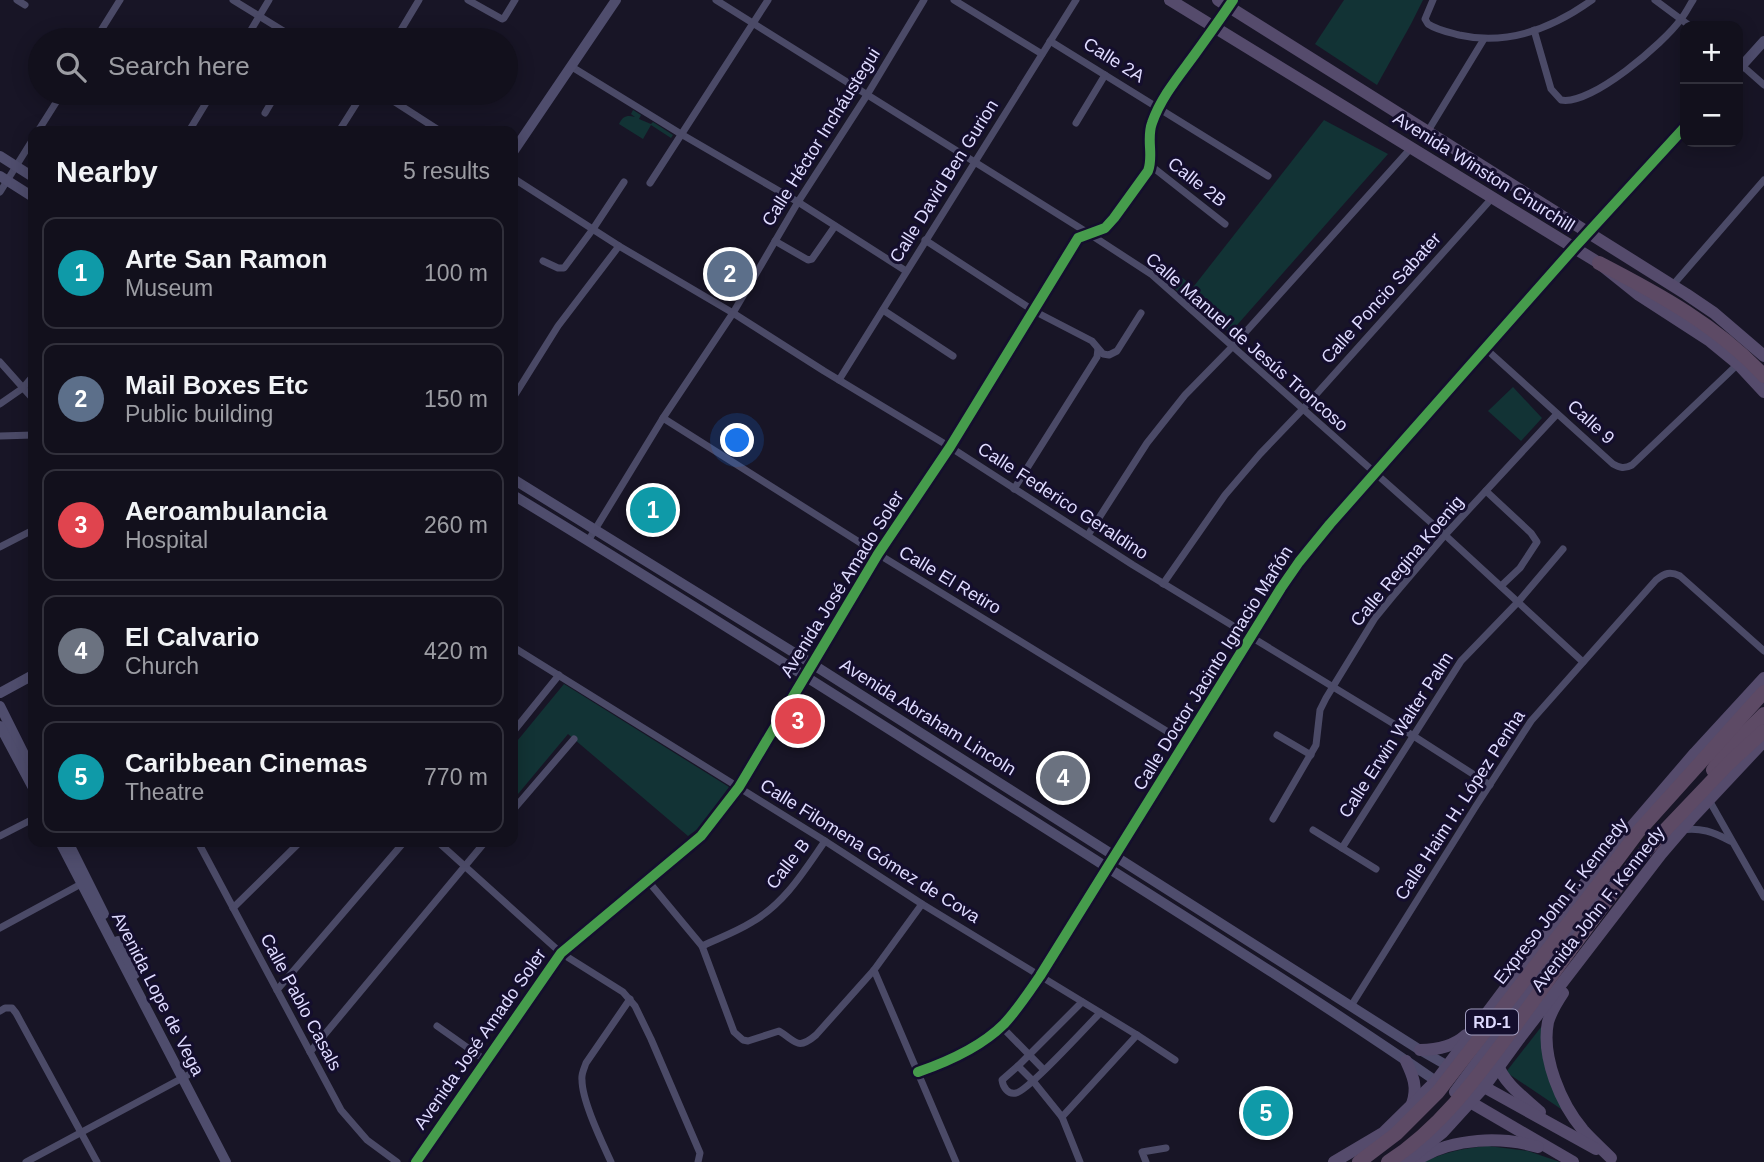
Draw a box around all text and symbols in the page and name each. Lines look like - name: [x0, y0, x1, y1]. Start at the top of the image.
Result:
- map controls: [1680, 21, 1743, 147]
- button: +: [1680, 21, 1743, 84]
- search box: [28, 28, 518, 105]
- street label: Calle 2A: [1080, 33, 1148, 87]
- street label: Calle Héctor Incháustegui: [758, 44, 884, 230]
- icon: search: [52, 48, 90, 86]
- text: Search here: [108, 51, 250, 81]
- button: −: [1680, 84, 1743, 147]
- street label: Calle David Ben Gurion: [886, 96, 1002, 266]
- street label: Avenida Winston Churchill: [1390, 108, 1578, 236]
- street label: Calle 2B: [1164, 153, 1230, 211]
- text: Nearby: [56, 155, 158, 188]
- text: 5 results: [403, 158, 490, 184]
- street label: Calle Poncio Sabater: [1317, 228, 1445, 368]
- text: Arte San Ramon: [125, 244, 327, 274]
- pin: 2: [707, 248, 753, 300]
- street label: Calle Manuel de Jesús Troncoso: [1142, 249, 1352, 435]
- text: 1: [75, 260, 87, 286]
- text: 100 m: [424, 260, 488, 286]
- text: Museum: [125, 275, 213, 301]
- text: Mail Boxes Etc: [125, 370, 309, 400]
- text: 2: [75, 386, 87, 412]
- text: 150 m: [424, 386, 488, 412]
- street label: Calle 9: [1563, 396, 1619, 448]
- text: Public building: [125, 401, 273, 427]
- your location: [720, 423, 754, 457]
- street label: Calle Federico Geraldino: [974, 438, 1152, 564]
- pin: 1: [630, 484, 676, 536]
- street label: Avenida José Amado Soler: [776, 487, 908, 681]
- street label: Calle Regina Koenig: [1347, 492, 1467, 630]
- text: Aeroambulancia: [125, 496, 327, 526]
- text: 3: [75, 512, 87, 538]
- text: 260 m: [424, 512, 488, 538]
- text: Hospital: [125, 527, 208, 553]
- street label: Calle El Retiro: [896, 542, 1004, 618]
- street label: Calle Doctor Jacinto Ignacio Mañón: [1129, 542, 1297, 794]
- text: El Calvario: [125, 622, 259, 652]
- text: 4: [75, 638, 87, 664]
- text: 420 m: [424, 638, 488, 664]
- street label: Calle Erwin Walter Palm: [1335, 648, 1457, 822]
- text: Church: [125, 653, 199, 679]
- street label: Avenida Abraham Lincoln: [836, 655, 1020, 779]
- pin: 3: [775, 695, 821, 747]
- street label: Calle Haim H. López Penha: [1391, 706, 1529, 904]
- text: Caribbean Cinemas: [125, 748, 368, 778]
- pin: 4: [1040, 752, 1086, 804]
- text: 5: [75, 764, 87, 790]
- text: 770 m: [424, 764, 488, 790]
- street label: Calle Filomena Gómez de Cova: [757, 775, 984, 928]
- text: Theatre: [125, 779, 204, 805]
- street label: Expreso John F. Kennedy: [1490, 814, 1632, 988]
- street label: Avenida John F. Kennedy: [1527, 823, 1669, 995]
- street label: Calle B: [762, 835, 814, 893]
- street label: Avenida Lope de Vega: [108, 909, 208, 1080]
- street label: Calle Pablo Casals: [256, 930, 346, 1074]
- street label: Avenida José Amado Soler: [410, 945, 550, 1133]
- road number: RD-1: [1466, 1010, 1518, 1034]
- pin: 5: [1243, 1087, 1289, 1139]

